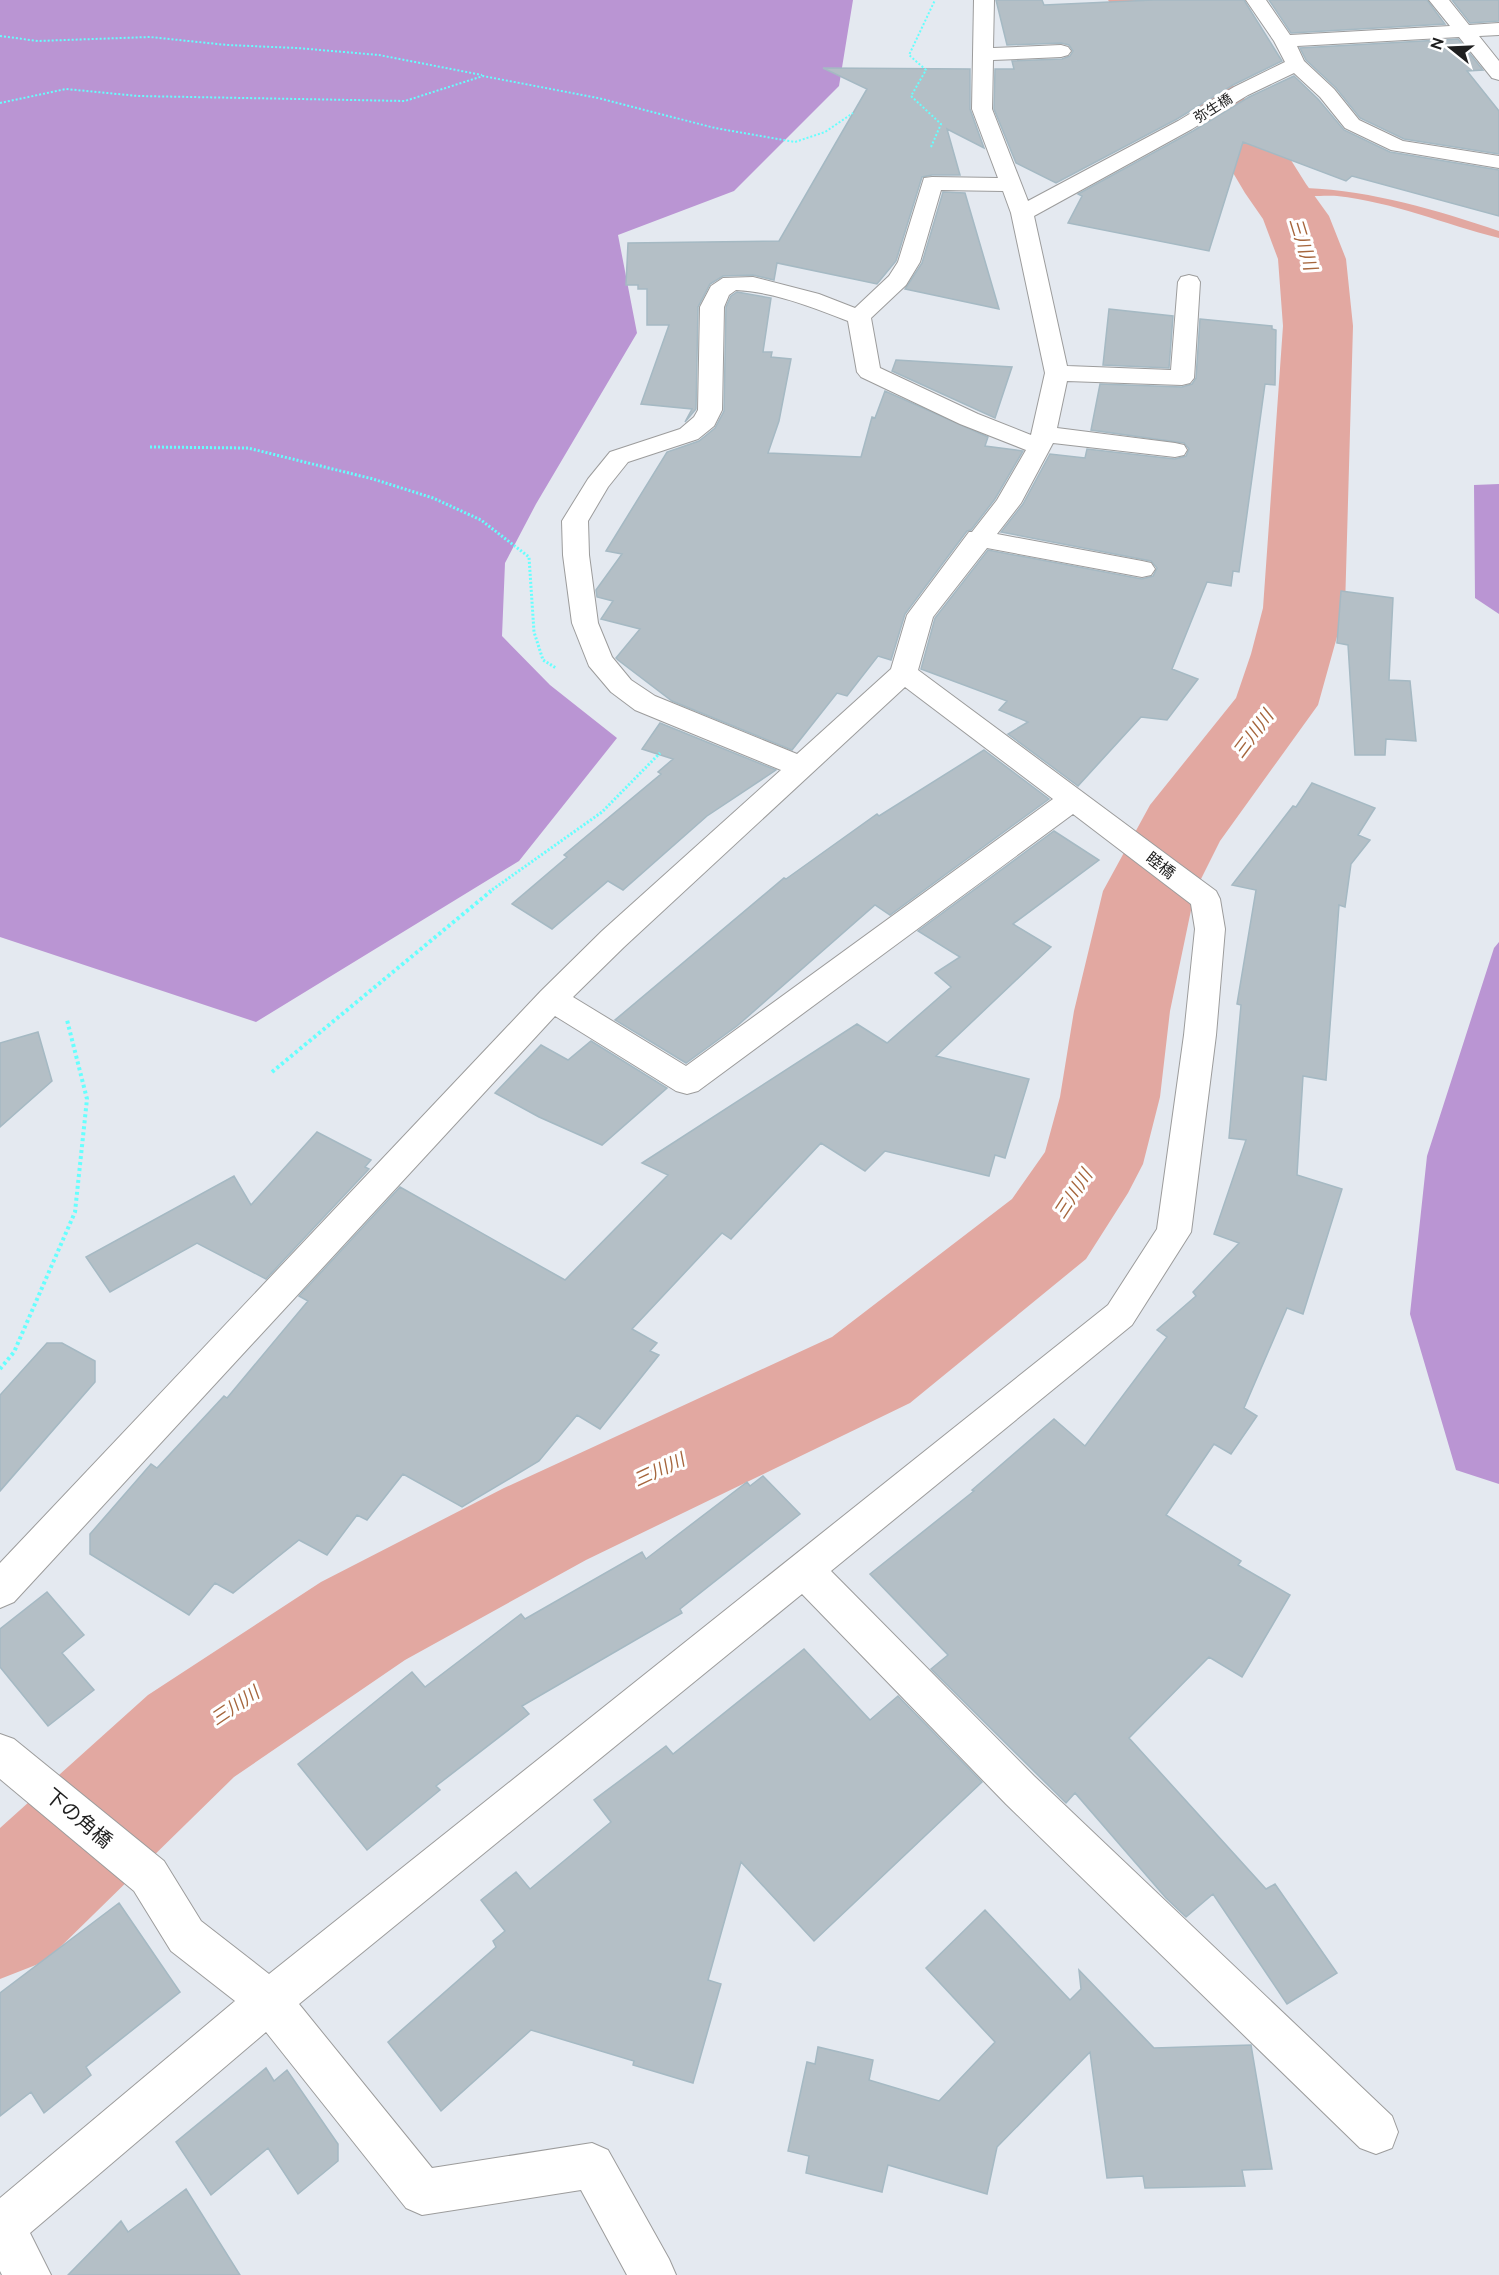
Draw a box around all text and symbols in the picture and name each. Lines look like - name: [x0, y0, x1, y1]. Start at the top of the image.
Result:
- north arrow: [1421, 18, 1481, 78]
- text: N: [1426, 35, 1447, 52]
- street label: 弥生橋: [1191, 90, 1235, 126]
- water label: 三川川: [1286, 215, 1322, 274]
- water label: 三川川: [1228, 704, 1278, 761]
- street label: 睦橋: [1143, 848, 1179, 882]
- water label: 三川川: [1049, 1164, 1096, 1222]
- water label: 三川川: [630, 1448, 689, 1490]
- water label: 三川川: [206, 1681, 264, 1729]
- street label: 下の角橋: [41, 1783, 117, 1852]

